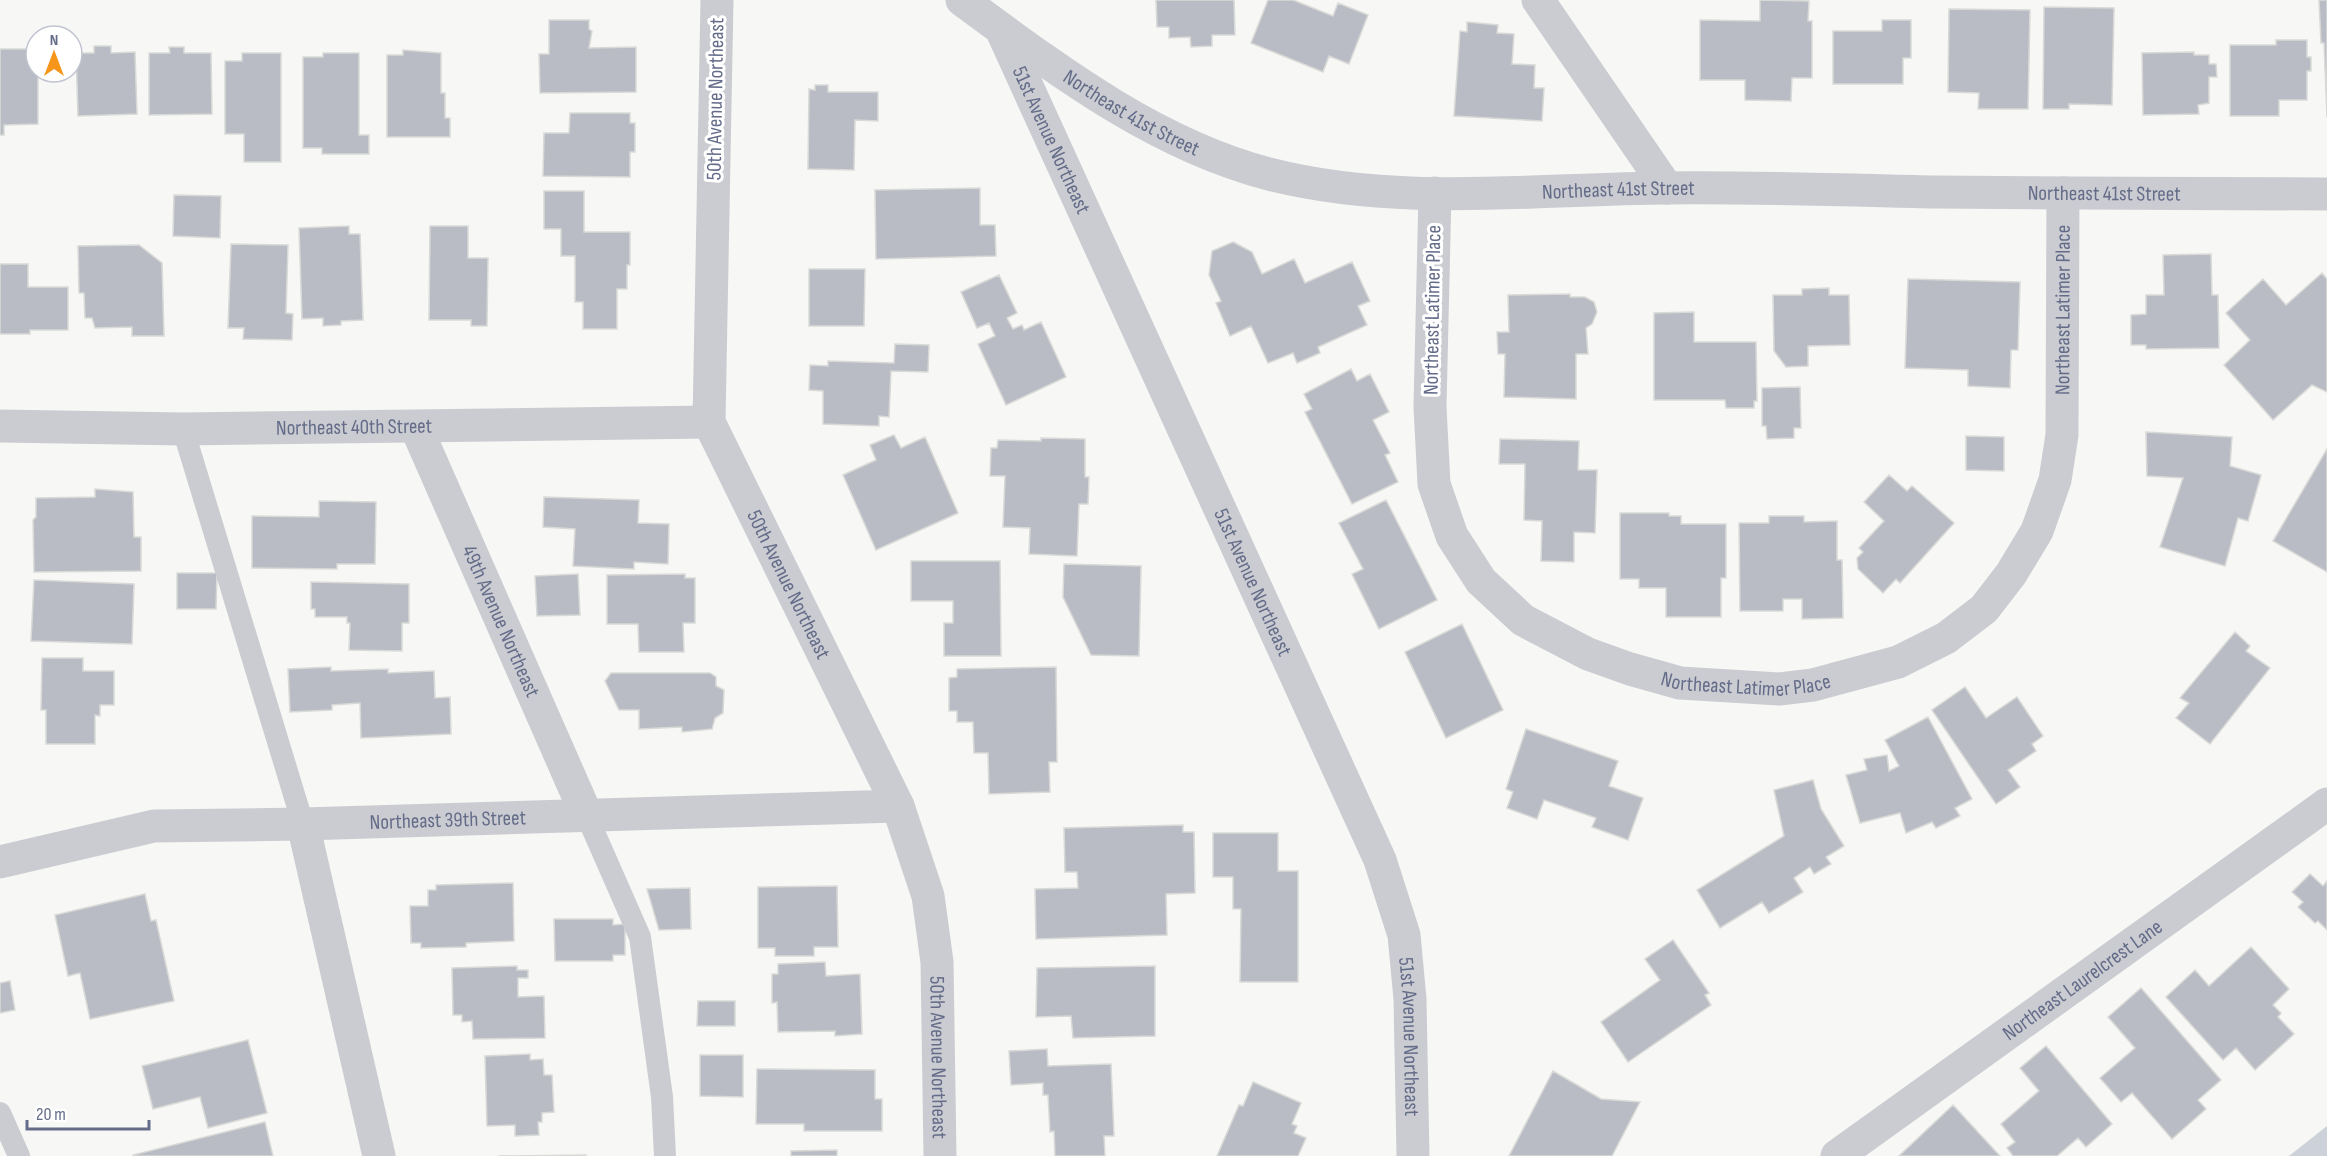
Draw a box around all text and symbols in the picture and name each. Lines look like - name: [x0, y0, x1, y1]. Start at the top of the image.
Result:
- street label: 50th Avenue Northeast: [702, 17, 729, 181]
- north arrow: [24, 24, 84, 84]
- text: N: [50, 31, 58, 50]
- street label: 51st Avenue Northeast: [1007, 62, 1096, 218]
- street label: Northeast 41st Street: [1058, 64, 1203, 161]
- street label: Northeast 41st Street: [1541, 176, 1695, 205]
- street label: Northeast 41st Street: [2028, 181, 2181, 207]
- street label: Northeast Latimer Place: [1419, 225, 1446, 395]
- street label: Northeast Latimer Place: [2050, 225, 2076, 395]
- street label: Northeast 40th Street: [276, 414, 432, 441]
- street label: 51st Avenue Northeast: [1208, 505, 1297, 660]
- street label: 50th Avenue Northeast: [741, 506, 836, 663]
- street label: 49th Avenue Northeast: [457, 541, 545, 701]
- street label: Northeast Latimer Place: [1658, 666, 1834, 702]
- street label: Northeast 39th Street: [369, 805, 526, 835]
- street label: Northeast Laurelcrest Lane: [1998, 914, 2167, 1046]
- street label: 51st Avenue Northeast: [1393, 956, 1424, 1117]
- street label: 50th Avenue Northeast: [924, 976, 952, 1139]
- scale bar: [27, 1093, 148, 1131]
- text: 20 m: [36, 1104, 66, 1125]

